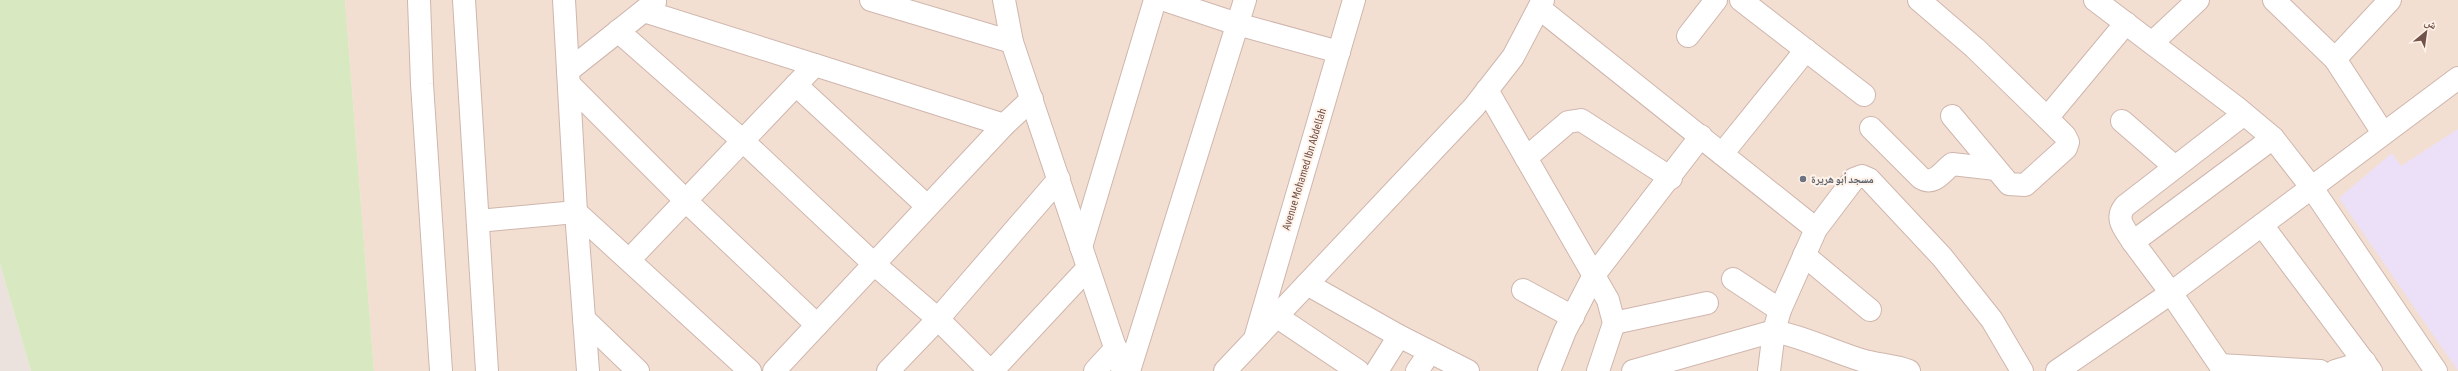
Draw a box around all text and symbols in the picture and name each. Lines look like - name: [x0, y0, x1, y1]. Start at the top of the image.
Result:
- north arrow: [2406, 12, 2446, 52]
- text: ش: [2422, 15, 2439, 33]
- street label: Avenue Mohamed Ibn Abdellah: [1280, 107, 1328, 231]
- place label: مسجد أبو هريرة: [1811, 172, 1874, 186]
- marker: مسجد أبو هريرة: [1798, 174, 1808, 184]

